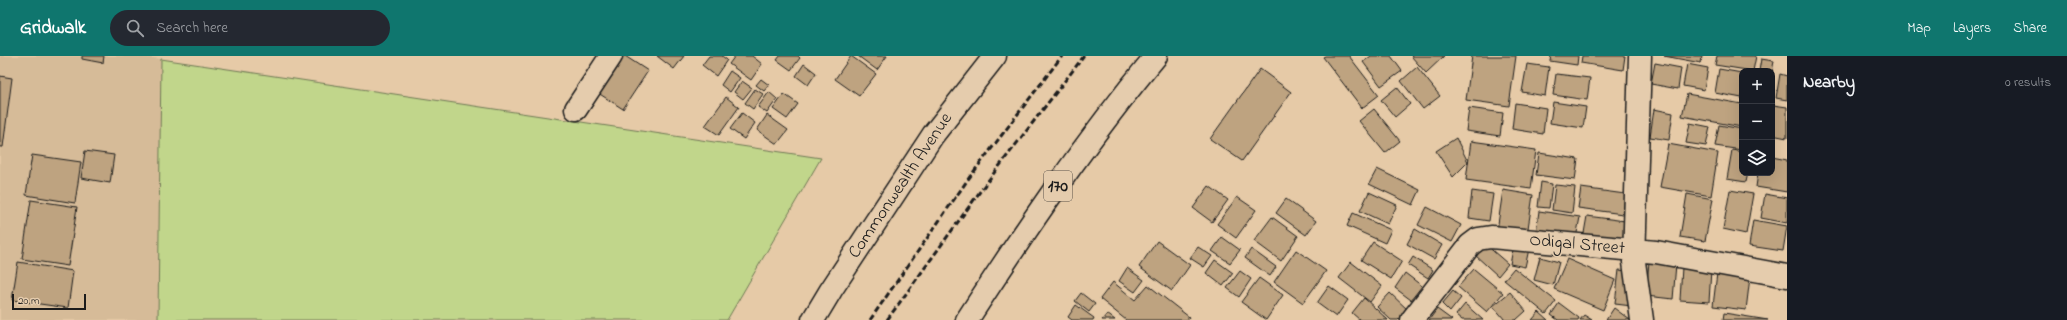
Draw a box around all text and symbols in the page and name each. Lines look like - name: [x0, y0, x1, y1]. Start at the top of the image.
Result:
- search box: [110, 10, 390, 46]
- text: Gridwalk: [20, 15, 86, 42]
- icon: search: [124, 17, 146, 39]
- text: Search here: [156, 17, 228, 39]
- text: Map: [1907, 18, 1931, 39]
- text: Layers: [1953, 18, 1991, 39]
- text: Share: [2013, 18, 2047, 39]
- map controls: [1739, 68, 1775, 176]
- button: +: [1739, 68, 1775, 104]
- text: Nearby: [1803, 70, 1855, 95]
- text: 0 results: [2005, 73, 2051, 92]
- button: −: [1739, 104, 1775, 140]
- street label: Commonwealth Avenue: [842, 107, 960, 264]
- button: layers: [1739, 140, 1775, 176]
- road number: 170: [1044, 171, 1072, 201]
- street label: Odigal Street: [1528, 228, 1626, 263]
- scale bar: [12, 292, 86, 311]
- text: 20 m: [18, 293, 40, 309]

